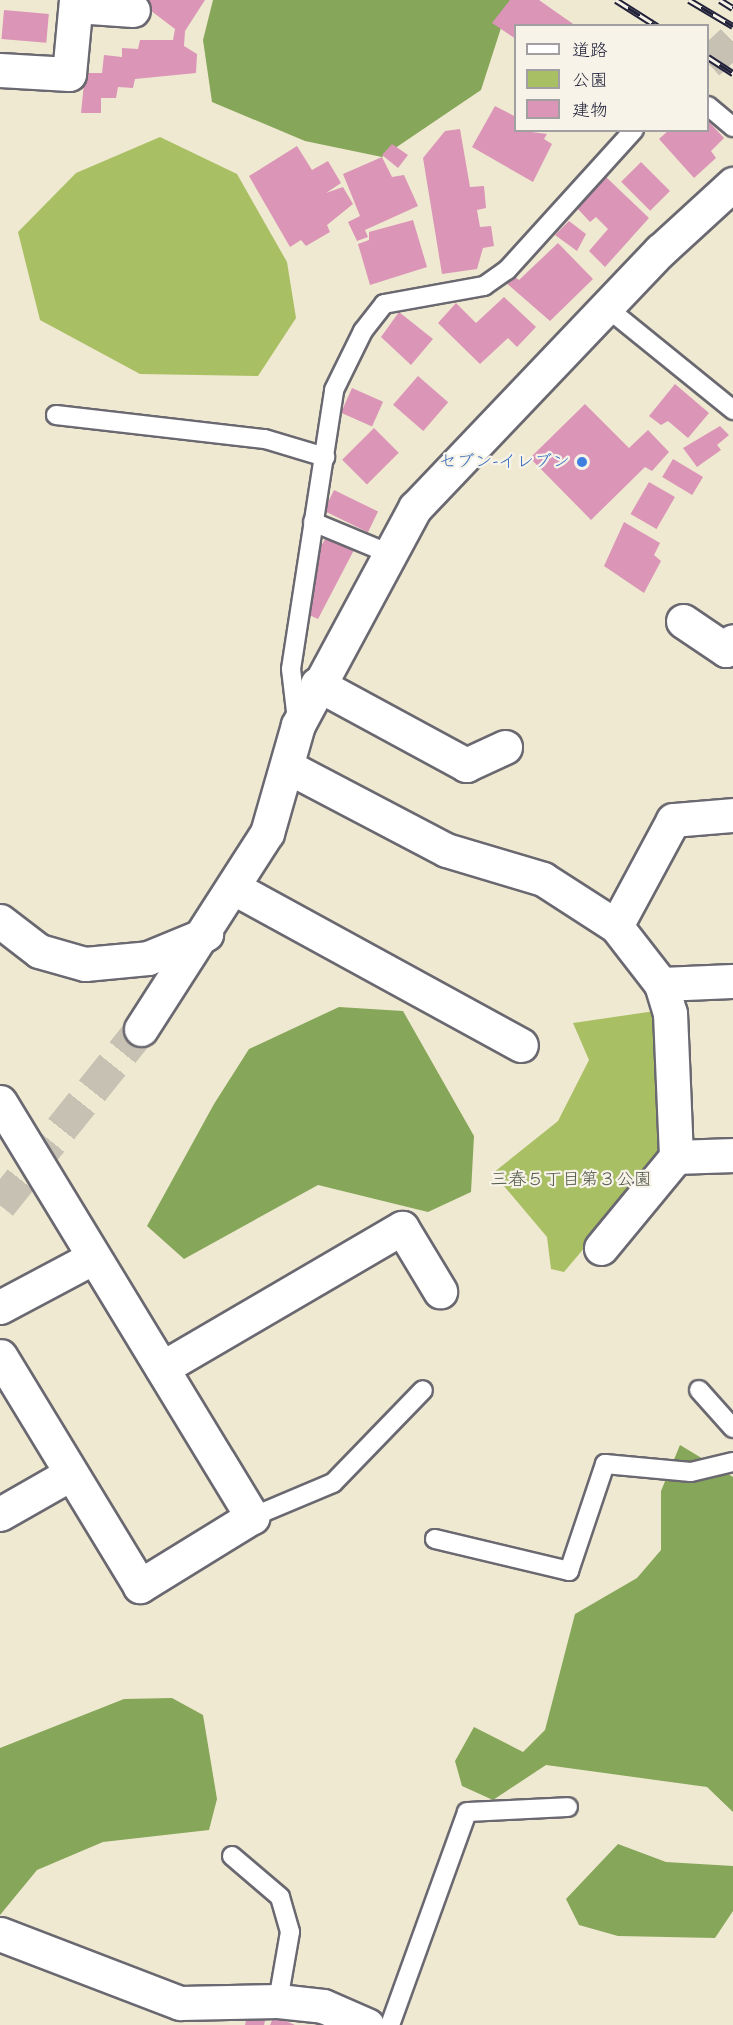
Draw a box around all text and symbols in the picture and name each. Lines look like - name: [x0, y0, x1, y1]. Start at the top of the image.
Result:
- legend: [514, 24, 709, 132]
- text: 道路: [572, 38, 608, 63]
- text: 公園: [572, 68, 608, 93]
- text: 建物: [572, 98, 608, 123]
- place label: セブン-イレブン: [438, 451, 570, 473]
- marker: セブン-イレブン: [575, 455, 589, 469]
- park label: 三春５丁目第３公園: [490, 1169, 652, 1191]

